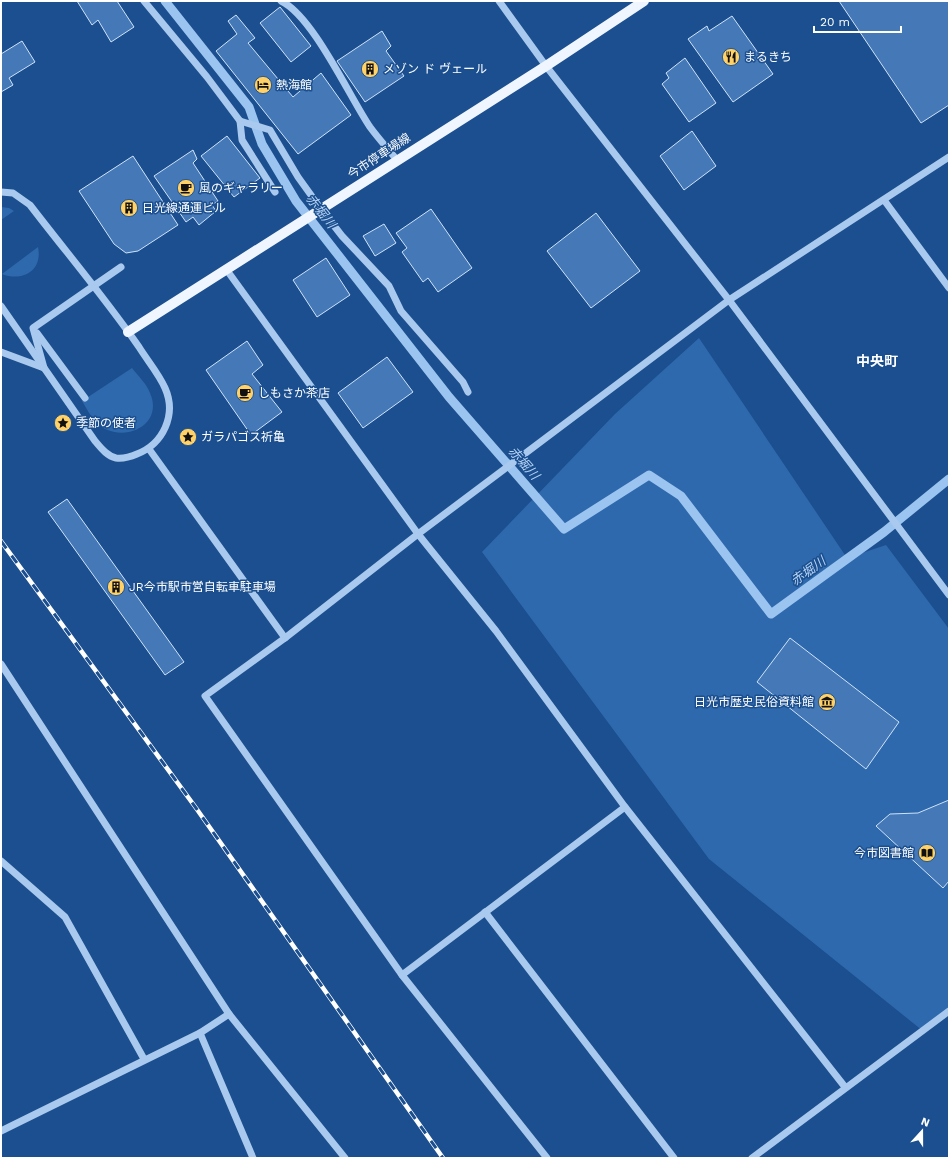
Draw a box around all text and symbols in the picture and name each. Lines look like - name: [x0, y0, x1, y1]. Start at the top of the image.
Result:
- scale bar: [814, 8, 901, 34]
- text: 20 m: [820, 15, 850, 29]
- restaurant icon: まるきち: [721, 47, 741, 67]
- place label: まるきち: [744, 50, 792, 64]
- building icon: メゾン ド ヴェール: [360, 59, 380, 79]
- place label: メゾン ド ヴェール: [383, 62, 487, 76]
- hotel icon: 熱海館: [253, 75, 273, 95]
- place label: 熱海館: [276, 78, 312, 92]
- street label: 今市停車場線: [345, 131, 413, 181]
- cafe icon: 風のギャラリー: [176, 178, 196, 198]
- place label: 風のギャラリー: [199, 181, 283, 195]
- water label: 赤堀川: [303, 191, 340, 233]
- building icon: 日光線通運ビル: [119, 198, 139, 218]
- place label: 日光線通運ビル: [142, 201, 226, 215]
- district label: 中央町: [856, 353, 898, 369]
- cafe icon: しもさか茶店: [235, 383, 255, 403]
- place label: しもさか茶店: [258, 386, 330, 400]
- place icon: 季節の使者: [53, 413, 73, 433]
- place label: 季節の使者: [76, 416, 136, 430]
- place icon: ガラパゴス祈亀: [178, 427, 198, 447]
- place label: ガラパゴス祈亀: [201, 430, 285, 444]
- water label: 赤堀川: [506, 443, 544, 484]
- water label: 赤堀川: [788, 552, 830, 589]
- building icon: JR今市駅市営自転車駐車場: [106, 577, 126, 597]
- place label: JR今市駅市営自転車駐車場: [129, 580, 276, 594]
- museum icon: 日光市歴史民俗資料館: [817, 692, 837, 712]
- place label: 日光市歴史民俗資料館: [694, 695, 814, 709]
- library icon: 今市図書館: [917, 843, 937, 863]
- place label: 今市図書館: [854, 846, 914, 860]
- north arrow: [902, 1111, 942, 1151]
- text: N: [919, 1115, 932, 1130]

